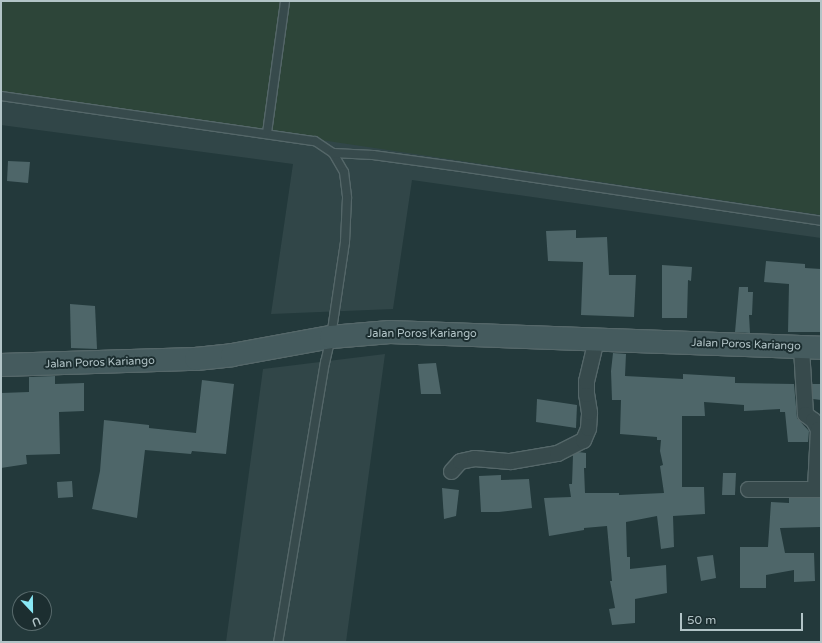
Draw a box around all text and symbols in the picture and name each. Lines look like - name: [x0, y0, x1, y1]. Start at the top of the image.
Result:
- street label: Jalan Poros Kariango: [367, 327, 477, 341]
- street label: Jalan Poros Kariango: [691, 336, 801, 354]
- street label: Jalan Poros Kariango: [45, 354, 155, 372]
- north arrow: [12, 591, 52, 631]
- scale bar: [682, 605, 805, 631]
- text: 50 m: [687, 613, 716, 627]
- text: U: [30, 614, 43, 629]

